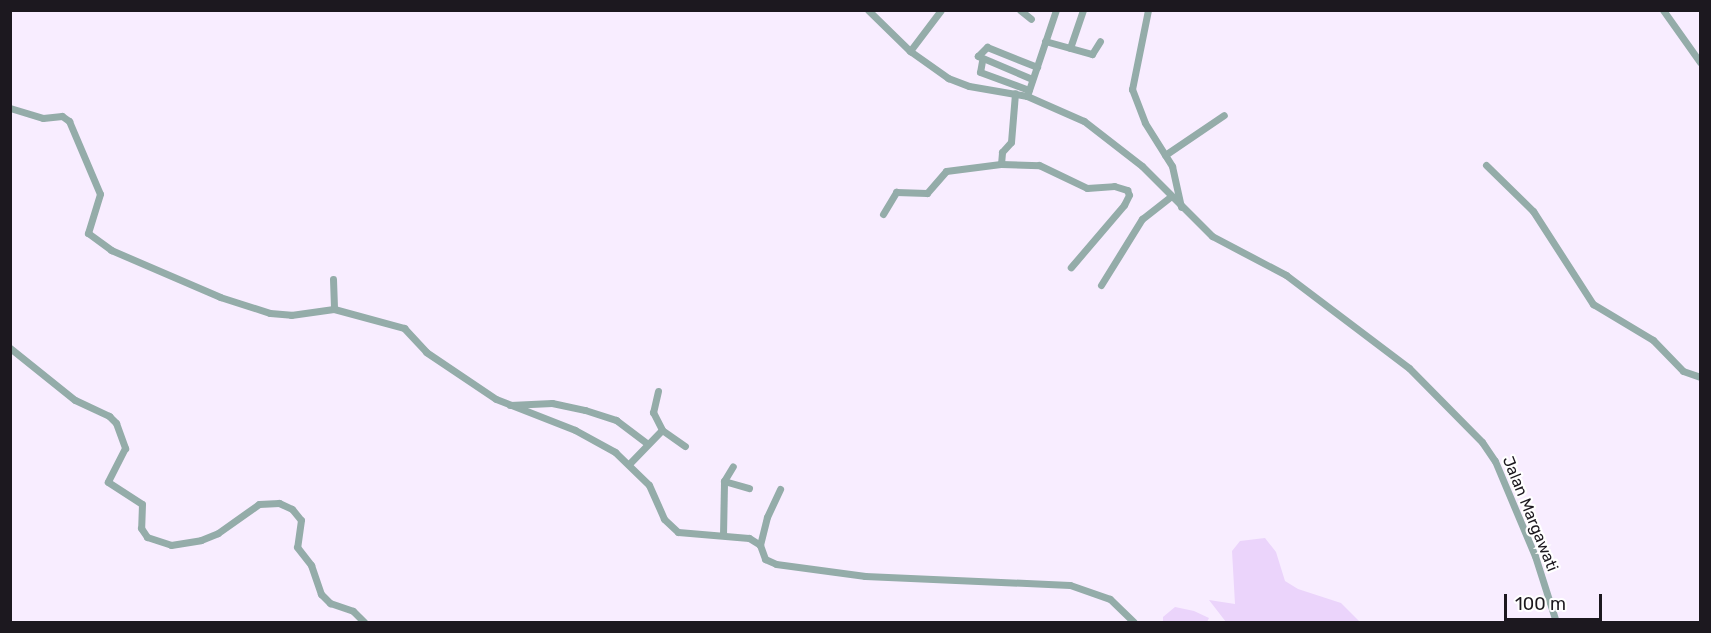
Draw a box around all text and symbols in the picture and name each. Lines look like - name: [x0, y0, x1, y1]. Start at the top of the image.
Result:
- street label: Jalan Margawati: [1498, 454, 1562, 574]
- scale bar: [1507, 582, 1604, 620]
- text: 100 m: [1515, 593, 1566, 615]

